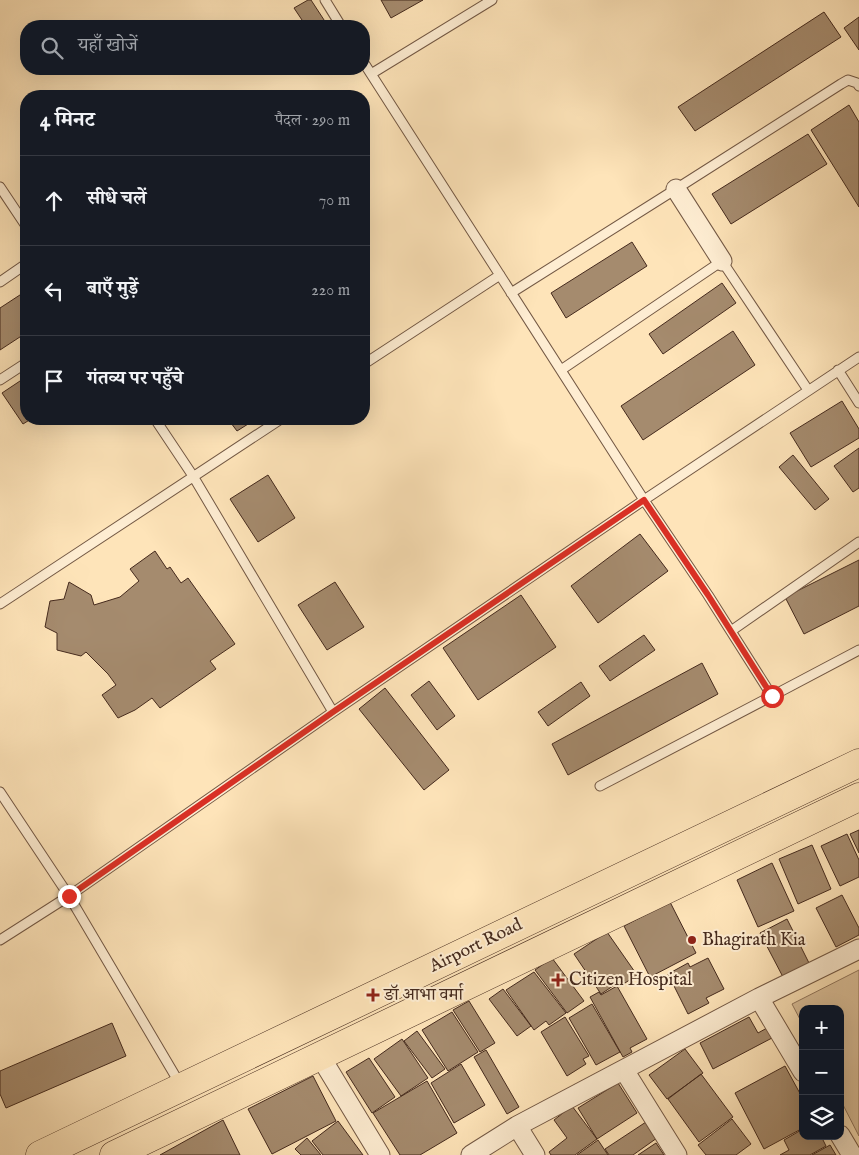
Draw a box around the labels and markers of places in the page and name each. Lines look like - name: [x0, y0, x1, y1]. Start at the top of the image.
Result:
- place label: Bhagirath Kia: [702, 929, 806, 952]
- marker: Bhagirath Kia: [686, 934, 698, 946]
- place label: Citizen Hospital: [569, 969, 692, 992]
- marker: Citizen Hospital: [551, 973, 565, 987]
- place label: ङॉ आभा वर्मा: [383, 983, 465, 1007]
- marker: ङॉ आभा वर्मा: [366, 988, 380, 1002]

